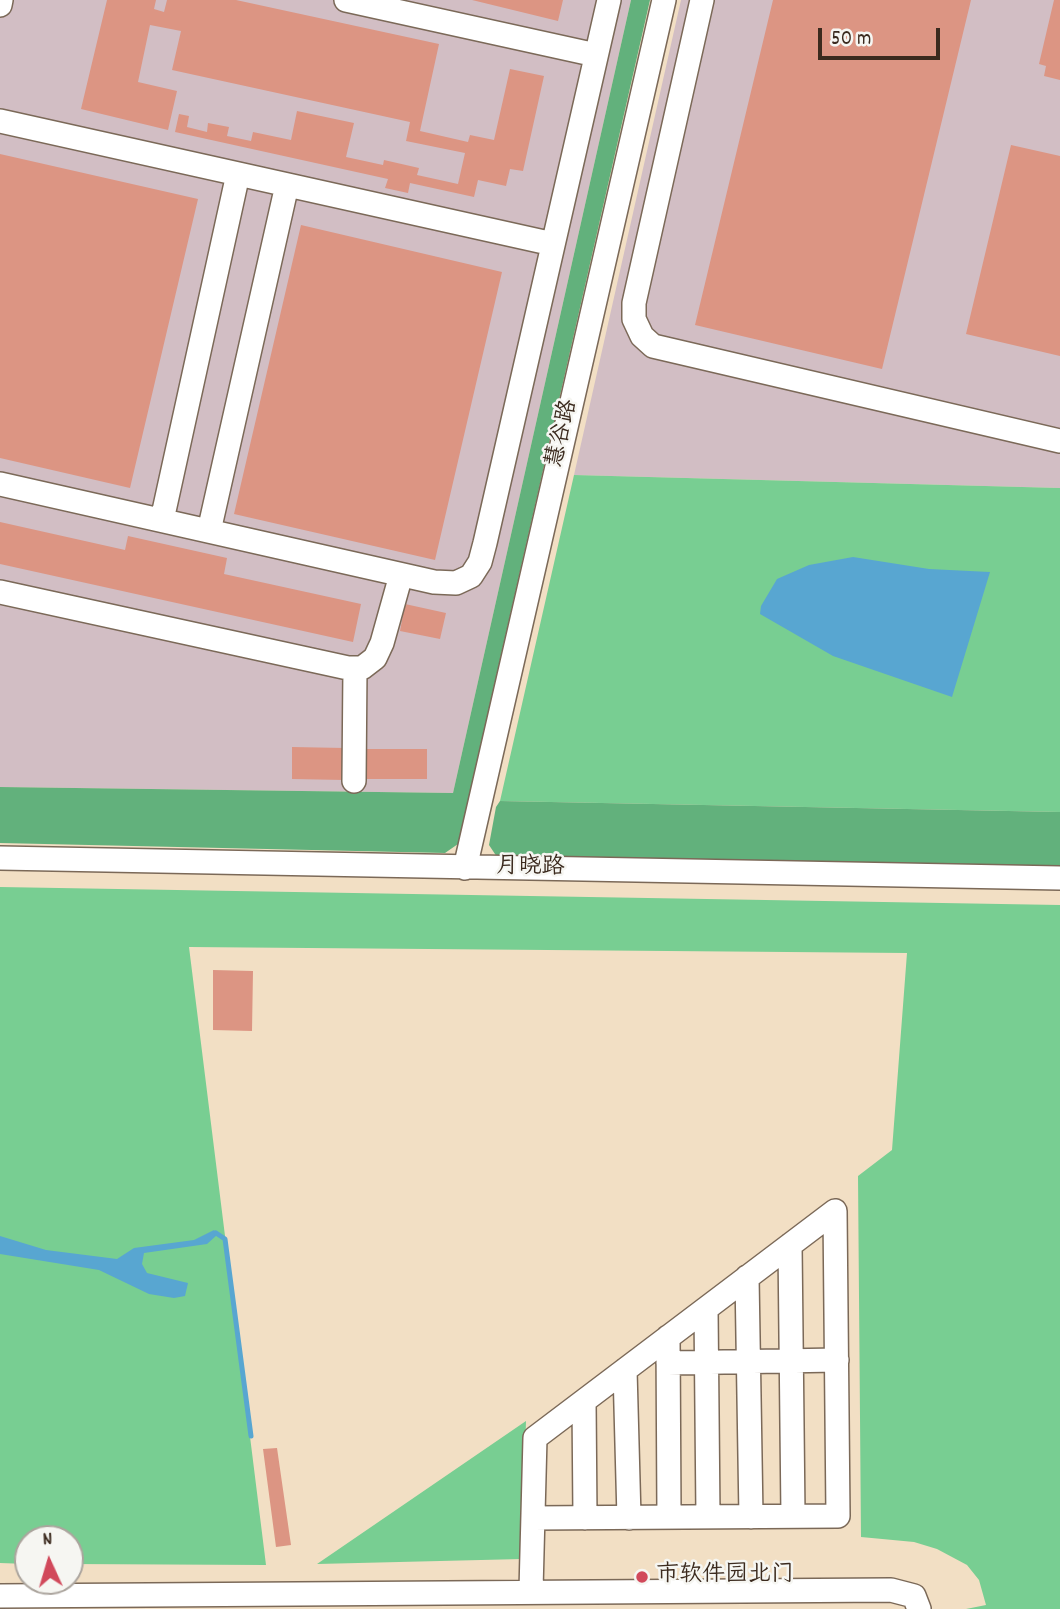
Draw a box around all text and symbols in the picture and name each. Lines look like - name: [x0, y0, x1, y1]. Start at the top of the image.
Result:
- scale bar: [822, 14, 944, 58]
- text: 50 m: [831, 25, 871, 55]
- street label: 慧谷路: [543, 397, 585, 471]
- street label: 月晓路: [495, 855, 565, 883]
- north arrow: [14, 1525, 84, 1595]
- text: N: [42, 1527, 53, 1554]
- place label: 市软件园北门: [656, 1563, 794, 1591]
- marker: 市软件园北门: [634, 1569, 650, 1585]

